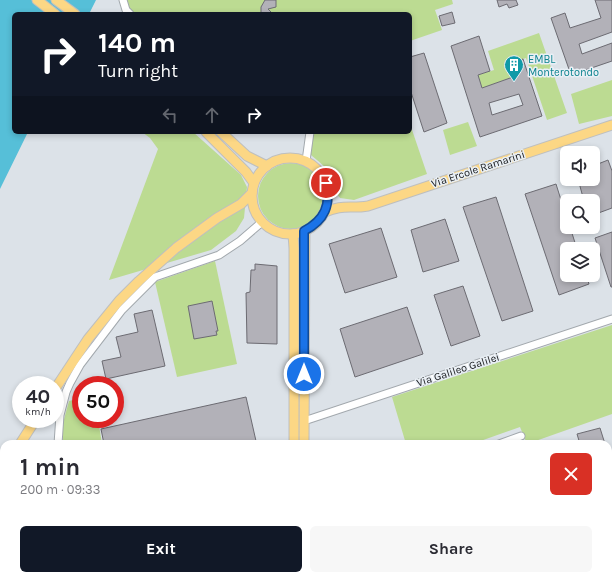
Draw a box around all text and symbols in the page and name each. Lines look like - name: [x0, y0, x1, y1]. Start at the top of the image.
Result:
- text: 140 m: [98, 26, 176, 59]
- icon: right: [32, 28, 84, 80]
- place label: EMBL Monterotondo: [528, 53, 599, 79]
- building icon: EMBL Monterotondo: [503, 54, 525, 82]
- text: Turn right: [98, 60, 178, 82]
- icon: left: [159, 104, 181, 126]
- icon: ahead: [201, 104, 223, 126]
- icon: right: [243, 104, 265, 126]
- map controls: [560, 146, 600, 282]
- button: sound: [560, 146, 600, 186]
- street label: Via Ercole Ramarini: [430, 148, 526, 190]
- pin: [309, 166, 343, 200]
- icon: arrive: [315, 172, 337, 194]
- button: search: [560, 194, 600, 234]
- button: layers: [560, 242, 600, 282]
- street label: Via Galileo Galilei: [415, 350, 501, 390]
- position arrow: [283, 353, 325, 395]
- speed limit sign: 50: [72, 376, 124, 428]
- text: 40: [26, 385, 50, 408]
- text: km/h: [25, 406, 51, 418]
- text: 1 min: [20, 453, 80, 481]
- button: close: [550, 453, 592, 495]
- text: 200 m · 09:33: [20, 482, 100, 497]
- button: Exit: [20, 526, 302, 572]
- button: Share: [310, 526, 592, 572]

